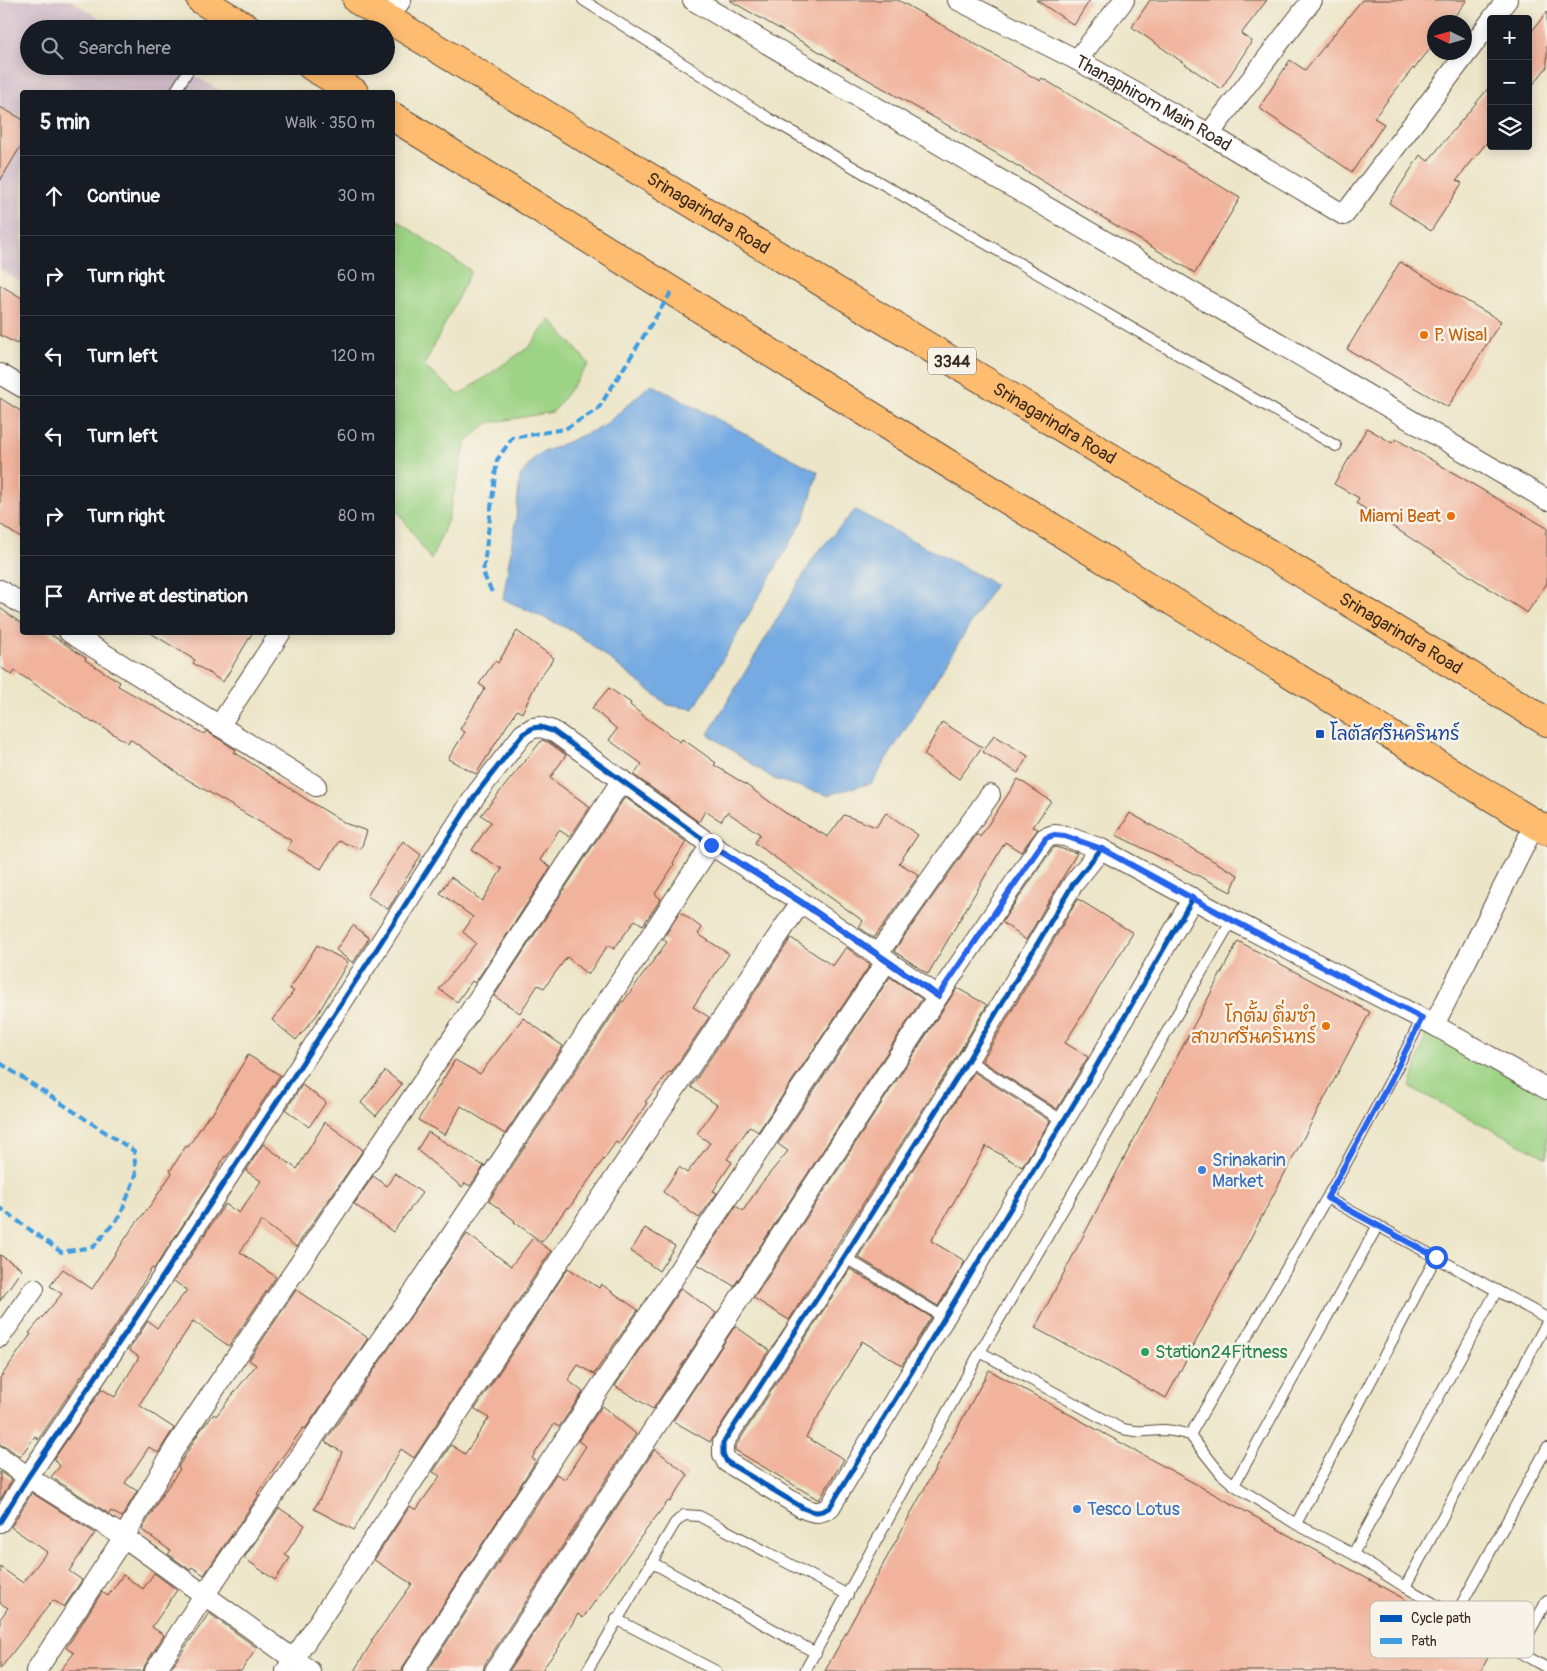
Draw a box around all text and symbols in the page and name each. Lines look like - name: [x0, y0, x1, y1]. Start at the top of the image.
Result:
- north arrow: [1427, 15, 1472, 60]
- map controls: [1487, 15, 1532, 150]
- button: +: [1487, 15, 1532, 60]
- search box: [20, 20, 395, 75]
- icon: search: [38, 34, 66, 62]
- text: Search here: [78, 36, 171, 60]
- street label: Thanaphirom Main Road: [1071, 50, 1236, 157]
- button: −: [1487, 60, 1532, 105]
- button: layers: [1487, 105, 1532, 150]
- text: 5 min: [40, 109, 90, 136]
- text: Walk · 350 m: [285, 113, 375, 133]
- street label: Srinagarindra Road: [642, 167, 774, 260]
- icon: ahead: [40, 182, 68, 210]
- text: Continue: [87, 184, 160, 208]
- text: 30 m: [337, 186, 375, 206]
- icon: right: [40, 262, 68, 290]
- text: Turn right: [87, 264, 165, 288]
- text: 60 m: [337, 266, 375, 286]
- place label: P. Wisal: [1434, 324, 1488, 347]
- marker: P. Wisal: [1418, 329, 1430, 341]
- icon: left: [40, 342, 68, 370]
- text: Turn left: [87, 344, 157, 368]
- text: 120 m: [331, 346, 375, 366]
- road number: 3344: [928, 348, 976, 374]
- street label: Srinagarindra Road: [988, 377, 1120, 470]
- icon: left: [40, 422, 68, 450]
- text: Turn left: [87, 424, 157, 448]
- text: 60 m: [337, 426, 375, 446]
- icon: right: [40, 502, 68, 530]
- text: Turn right: [87, 504, 165, 528]
- place label: Miami Beat: [1359, 505, 1442, 528]
- text: 80 m: [338, 506, 375, 526]
- marker: Miami Beat: [1445, 510, 1457, 522]
- icon: arrive: [40, 582, 68, 610]
- text: Arrive at destination: [87, 584, 248, 608]
- street label: Srinagarindra Road: [1335, 588, 1467, 680]
- place label: โลตัสศรีนครินทร์: [1330, 721, 1460, 746]
- marker: โลตัสศรีนครินทร์: [1314, 728, 1326, 740]
- route end: [700, 834, 723, 857]
- place label: โกตั้ม ติ่มซำ สาขาศรีนครินทร์: [1191, 999, 1317, 1049]
- marker: โกตั้ม ติ่มซำ สาขาศรีนครินทร์: [1320, 1020, 1332, 1032]
- place label: Srinakarin Market: [1212, 1149, 1286, 1193]
- marker: Srinakarin Market: [1196, 1164, 1208, 1176]
- route start: [1425, 1246, 1448, 1269]
- place label: Station24Fitness: [1155, 1341, 1288, 1364]
- marker: Station24Fitness: [1139, 1346, 1151, 1358]
- place label: Tesco Lotus: [1087, 1498, 1180, 1521]
- marker: Tesco Lotus: [1071, 1503, 1083, 1515]
- legend: [1370, 1601, 1534, 1658]
- text: Cycle path: [1411, 1610, 1471, 1627]
- text: Path: [1411, 1633, 1436, 1650]

